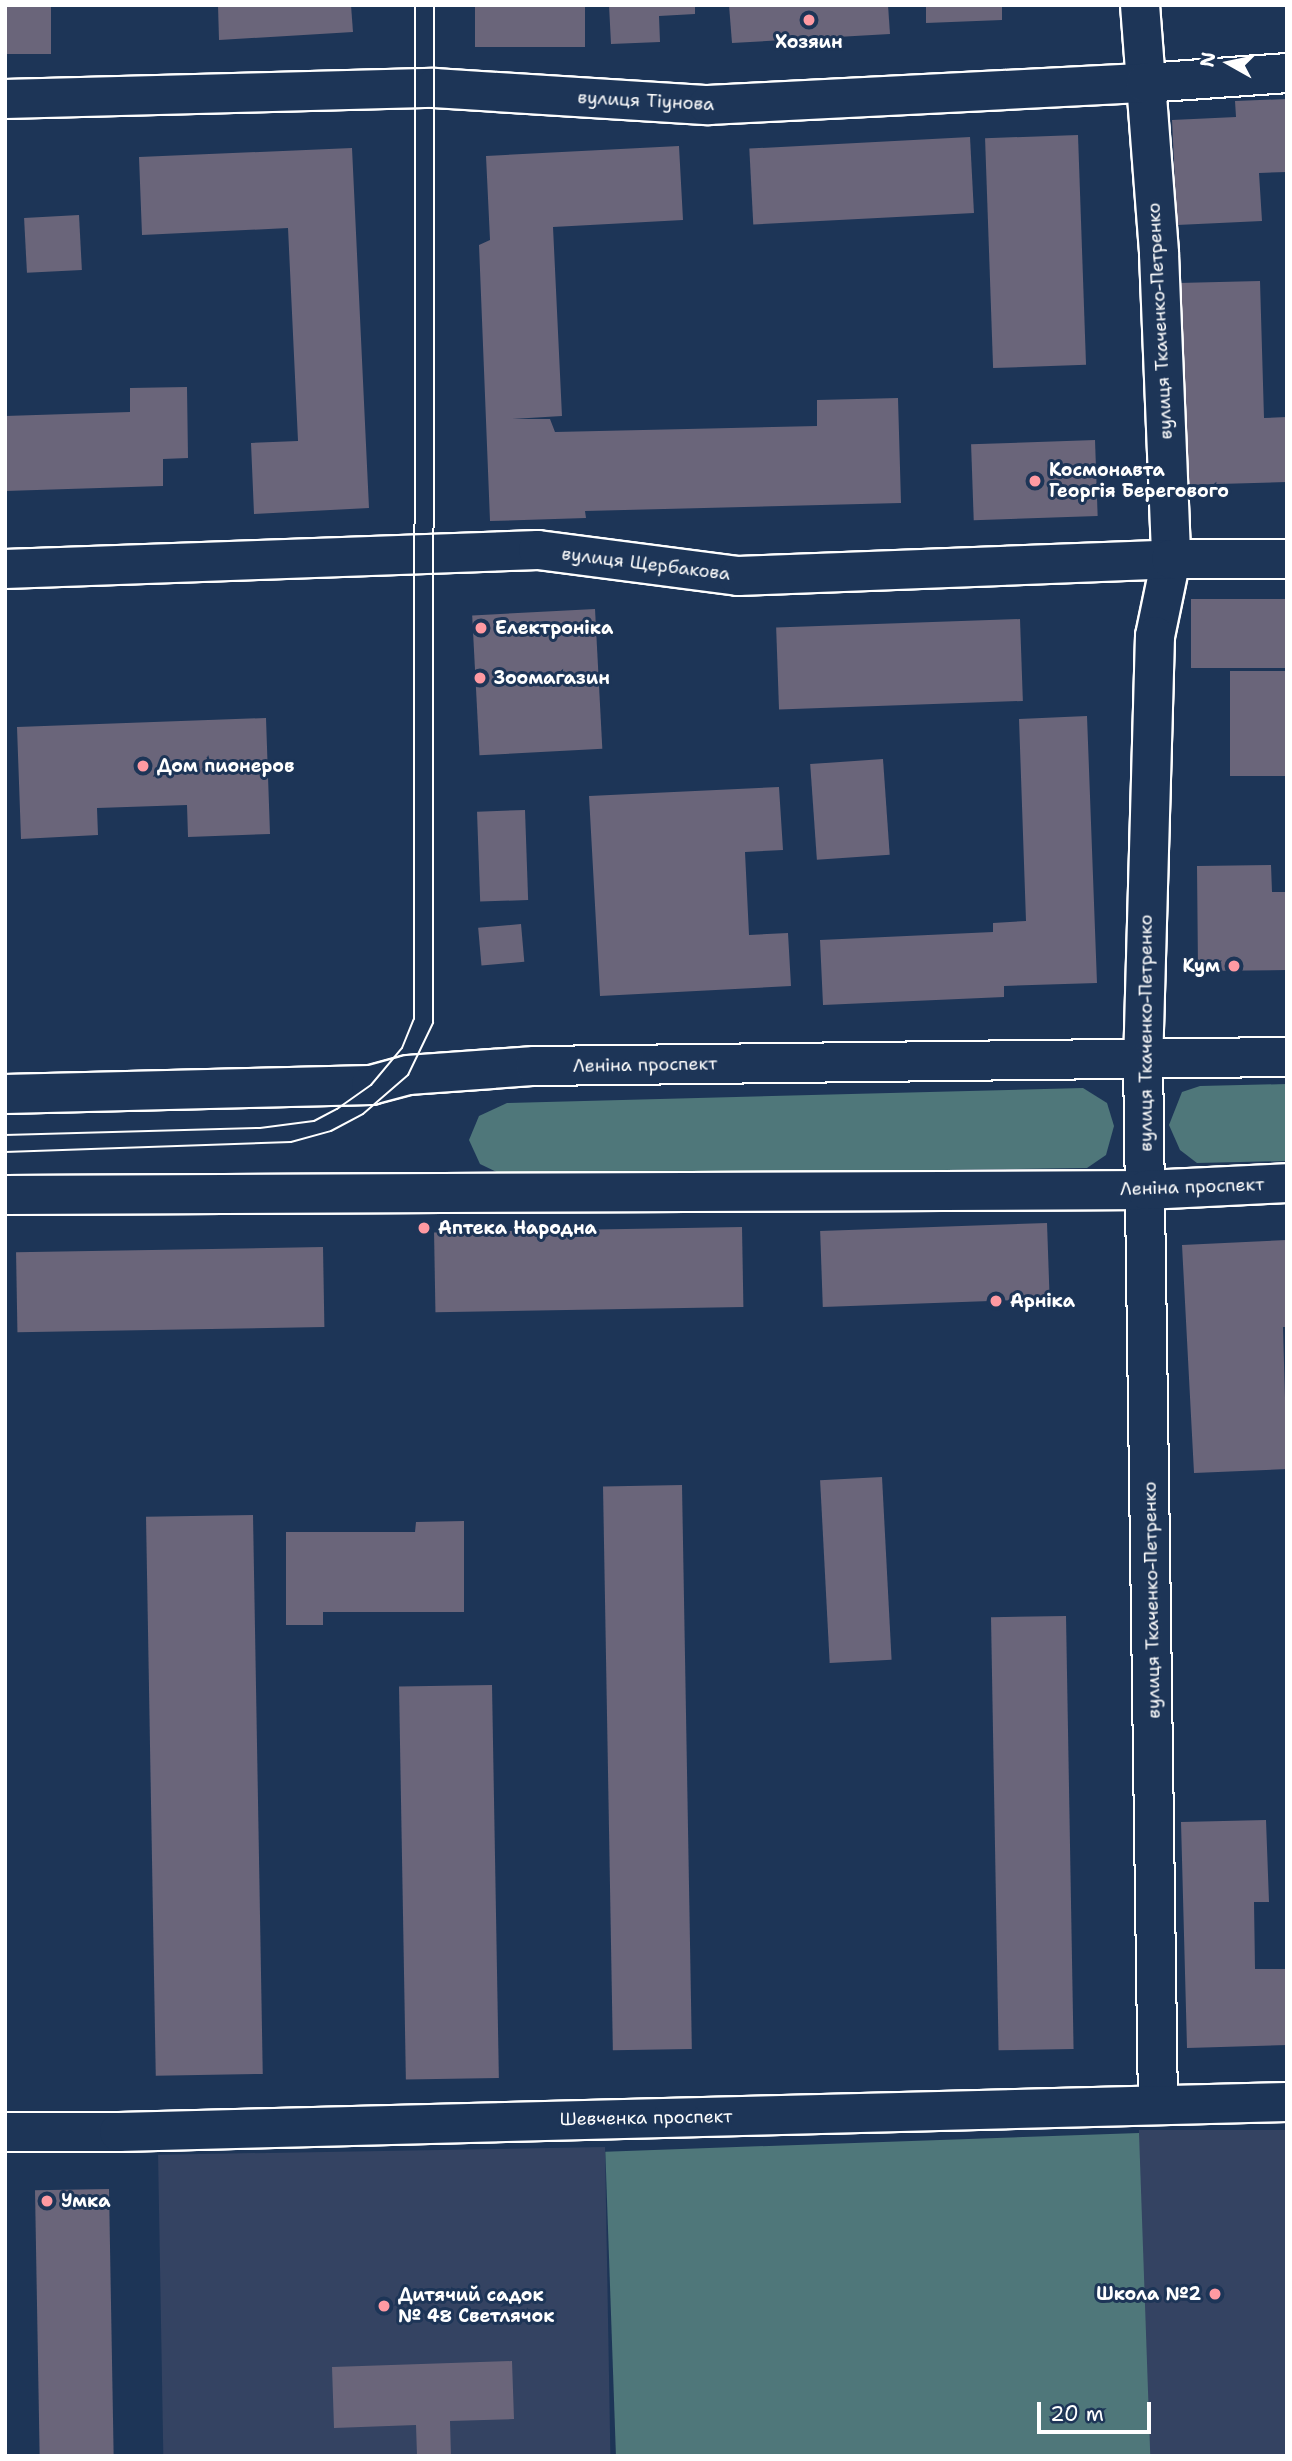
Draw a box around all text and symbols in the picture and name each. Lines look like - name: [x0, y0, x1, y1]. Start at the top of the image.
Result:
- marker: Хозяин: [801, 12, 817, 28]
- north arrow: [1194, 28, 1264, 98]
- place label: Хозяин: [775, 31, 843, 53]
- text: N: [1194, 50, 1221, 69]
- street label: вулиця Тіунова: [577, 87, 715, 115]
- street label: вулиця Ткаченко-Петренко: [1143, 202, 1177, 440]
- place label: Космонавта Георгія Берегового: [1049, 460, 1229, 503]
- marker: Космонавта Георгія Берегового: [1027, 473, 1043, 489]
- street label: вулиця Щербакова: [560, 543, 732, 585]
- place label: Електроніка: [495, 617, 613, 639]
- marker: Електроніка: [473, 620, 489, 636]
- place label: Зоомагазин: [494, 667, 610, 689]
- marker: Зоомагазин: [472, 670, 488, 686]
- place label: Дом пионеров: [157, 755, 294, 777]
- marker: Дом пионеров: [135, 758, 151, 774]
- street label: вулиця Ткаченко-Петренко: [1135, 914, 1157, 1152]
- place label: Кум: [1182, 955, 1220, 977]
- marker: Кум: [1226, 958, 1242, 974]
- street label: Леніна проспект: [573, 1053, 717, 1077]
- street label: Леніна проспект: [1119, 1174, 1265, 1200]
- place label: Аптека Народна: [438, 1217, 597, 1239]
- marker: Аптека Народна: [416, 1220, 432, 1236]
- place label: Арніка: [1010, 1290, 1075, 1312]
- marker: Арніка: [988, 1293, 1004, 1309]
- street label: вулиця Ткаченко-Петренко: [1139, 1481, 1165, 1719]
- street label: Шевченка проспект: [559, 2106, 733, 2130]
- place label: Умка: [61, 2190, 111, 2212]
- marker: Умка: [39, 2193, 55, 2209]
- place label: Школа №2: [1096, 2283, 1201, 2305]
- place label: Дитячий садок № 48 Светлячок: [398, 2285, 554, 2328]
- marker: Школа №2: [1207, 2286, 1223, 2302]
- marker: Дитячий садок № 48 Светлячок: [376, 2298, 392, 2314]
- scale bar: [1040, 2388, 1154, 2432]
- text: 20 m: [1050, 2400, 1104, 2428]

